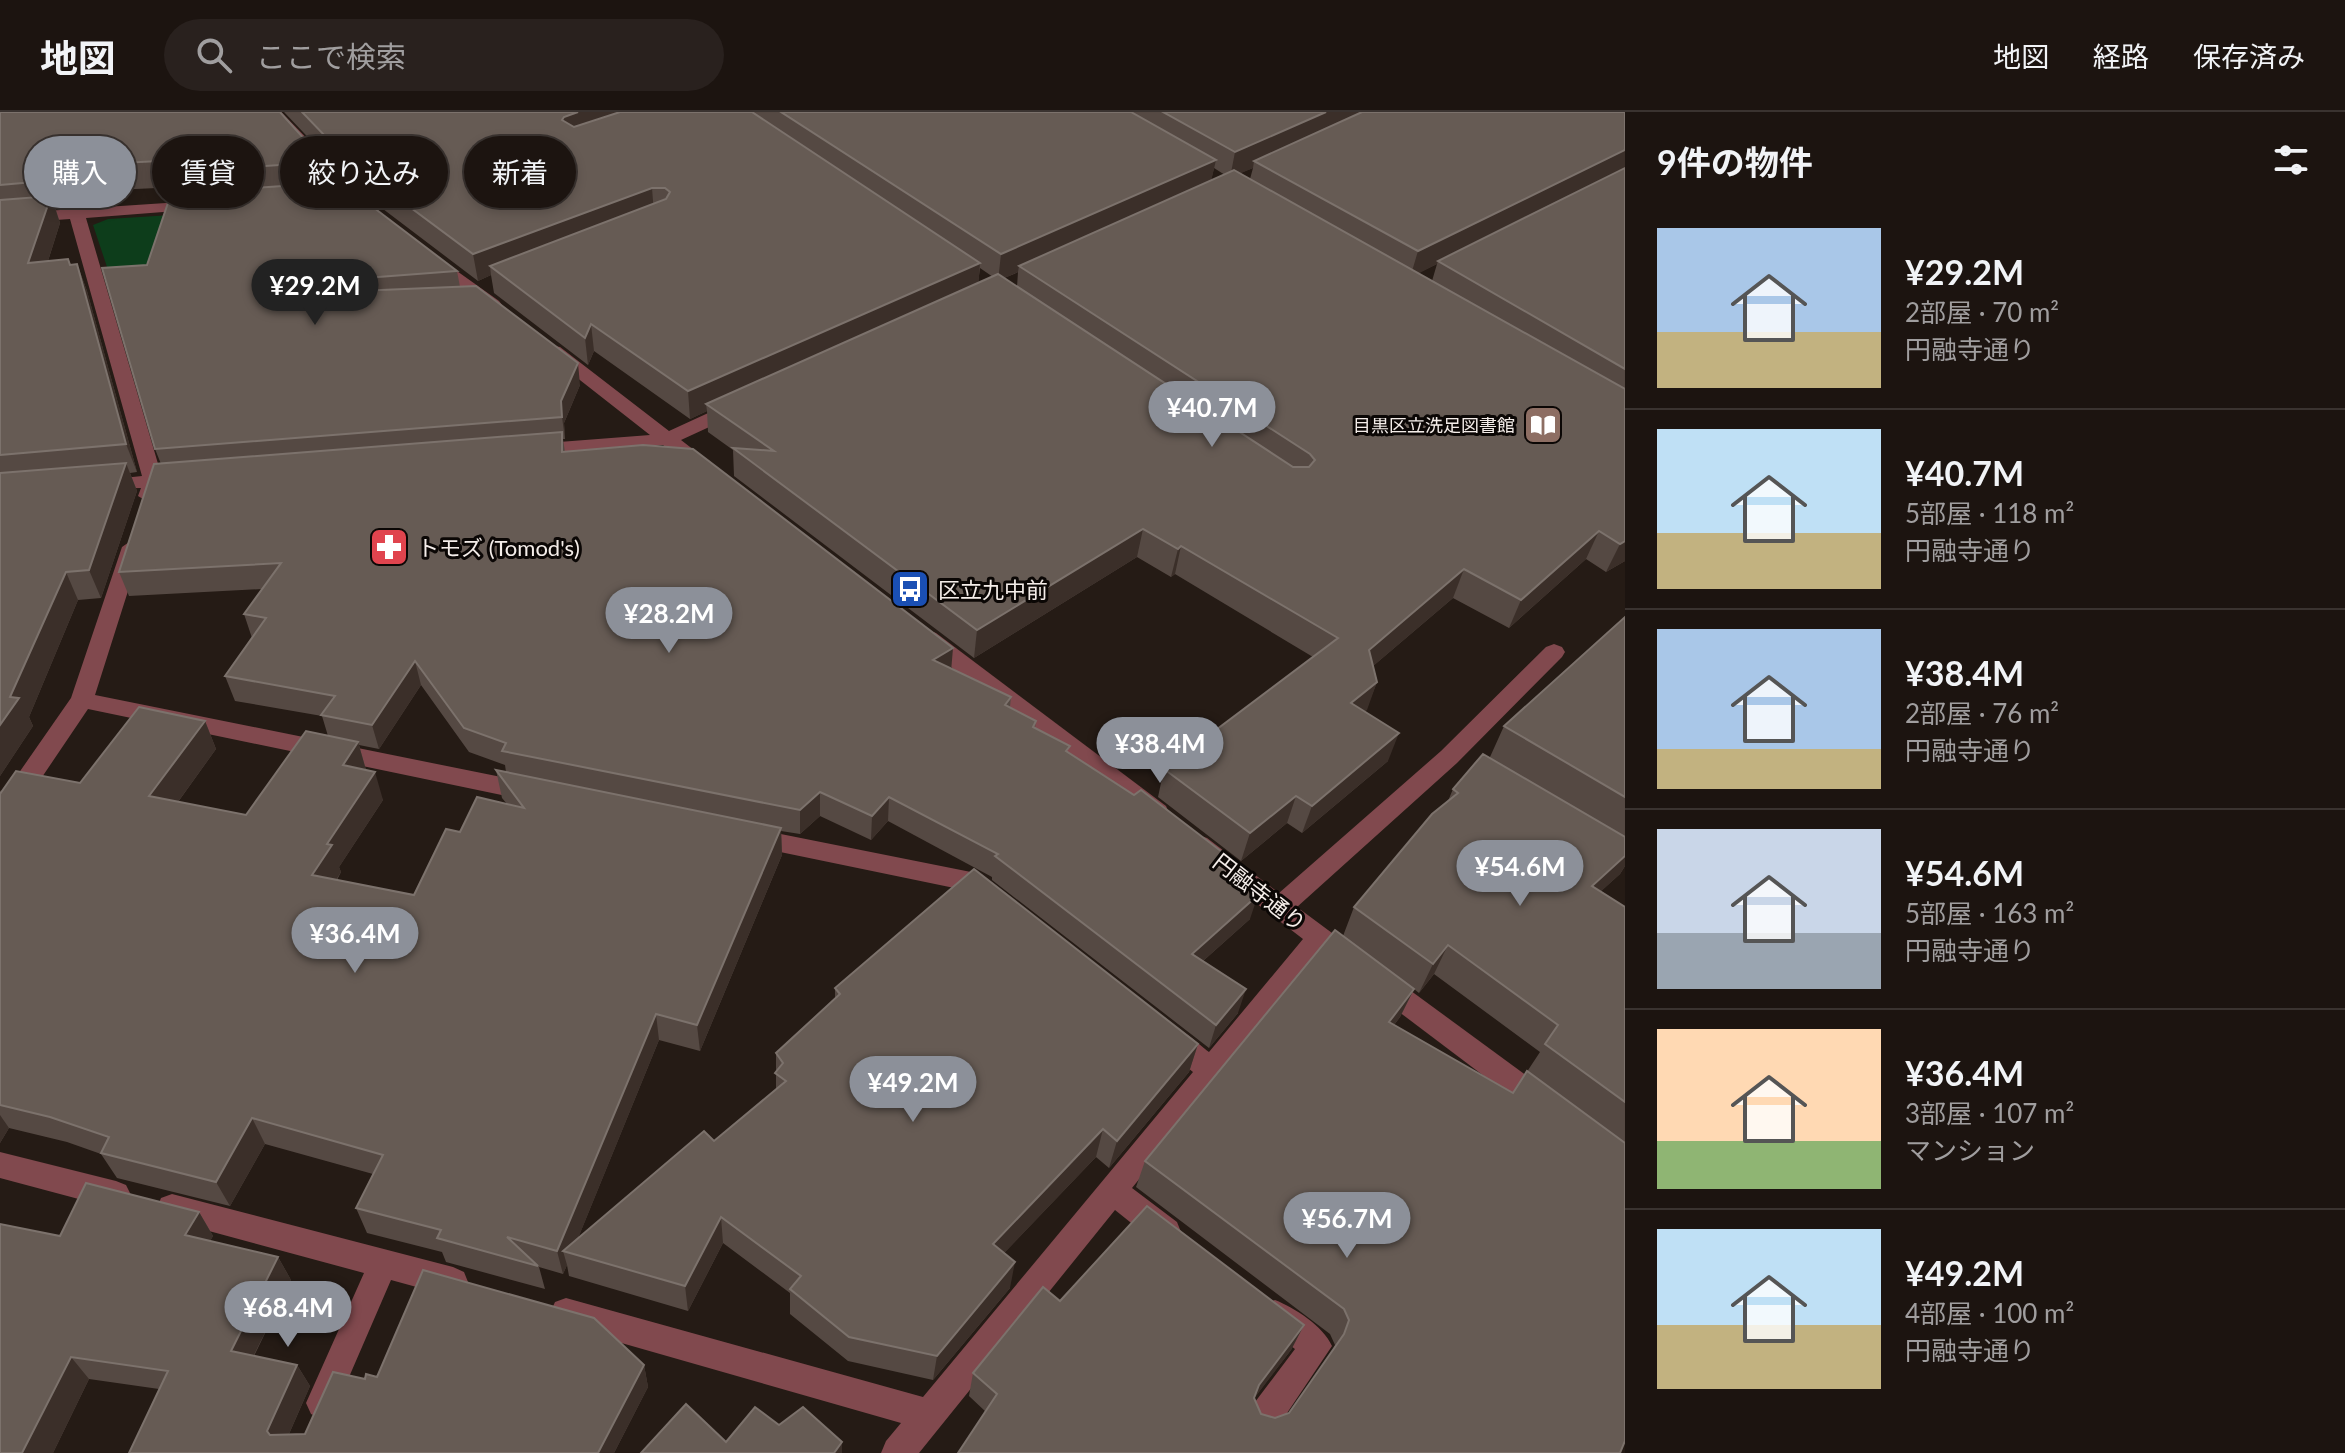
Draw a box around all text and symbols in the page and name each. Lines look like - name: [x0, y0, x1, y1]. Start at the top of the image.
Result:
- search box: [164, 19, 724, 91]
- icon: search: [192, 33, 236, 77]
- text: 地図: [40, 34, 116, 80]
- text: ここで検索: [256, 38, 406, 74]
- text: 地図: [1993, 39, 2049, 73]
- text: 経路: [2093, 39, 2149, 73]
- text: 保存済み: [2193, 39, 2305, 73]
- chip: 購入: [24, 136, 136, 208]
- chip: 賃貸: [152, 136, 264, 208]
- chip: 絞り込み: [280, 136, 448, 208]
- chip: 新着: [464, 136, 576, 208]
- icon: filters: [2269, 138, 2313, 182]
- text: 9件の物件: [1657, 141, 1813, 182]
- text: ¥29.2M: [1905, 251, 2024, 292]
- pin: ¥29.2M: [250, 259, 380, 327]
- icon: home: [1721, 260, 1817, 356]
- text: ¥29.2M: [269, 269, 361, 301]
- text: 2部屋 · 70 m²: [1905, 296, 2059, 328]
- text: 円融寺通り: [1905, 333, 2035, 365]
- pin: ¥40.7M: [1147, 381, 1277, 449]
- text: ¥40.7M: [1166, 391, 1258, 423]
- library icon: 目黒区立洗足図書館: [1522, 404, 1564, 446]
- place label: 目黒区立洗足図書館: [1353, 414, 1515, 436]
- text: ¥40.7M: [1905, 452, 2024, 493]
- icon: home: [1721, 461, 1817, 557]
- text: 5部屋 · 118 m²: [1905, 497, 2074, 529]
- pharmacy icon: トモズ (Tomod's): [368, 526, 410, 568]
- place label: トモズ (Tomod's): [417, 534, 580, 561]
- text: 円融寺通り: [1905, 534, 2035, 566]
- bus stop icon: 区立九中前: [889, 568, 931, 610]
- place label: 区立九中前: [938, 576, 1048, 603]
- pin: ¥28.2M: [604, 587, 734, 655]
- text: ¥28.2M: [623, 597, 715, 629]
- text: ¥38.4M: [1905, 652, 2024, 693]
- icon: home: [1721, 661, 1817, 757]
- text: 2部屋 · 76 m²: [1905, 697, 2059, 729]
- pin: ¥38.4M: [1095, 717, 1225, 785]
- text: ¥38.4M: [1114, 727, 1206, 759]
- text: 円融寺通り: [1905, 734, 2035, 766]
- pin: ¥54.6M: [1455, 840, 1585, 908]
- street label: 円融寺通り: [1208, 847, 1312, 937]
- text: ¥54.6M: [1474, 850, 1566, 882]
- text: ¥54.6M: [1905, 852, 2024, 893]
- icon: home: [1721, 861, 1817, 957]
- text: 5部屋 · 163 m²: [1905, 897, 2074, 929]
- pin: ¥36.4M: [290, 907, 420, 975]
- text: ¥36.4M: [309, 917, 401, 949]
- text: 円融寺通り: [1905, 934, 2035, 966]
- text: ¥36.4M: [1905, 1052, 2024, 1093]
- pin: ¥49.2M: [848, 1056, 978, 1124]
- icon: home: [1721, 1061, 1817, 1157]
- text: ¥49.2M: [867, 1066, 959, 1098]
- text: 3部屋 · 107 m²: [1905, 1097, 2074, 1129]
- text: マンション: [1905, 1134, 2035, 1166]
- pin: ¥56.7M: [1282, 1192, 1412, 1260]
- text: ¥56.7M: [1301, 1202, 1393, 1234]
- text: ¥49.2M: [1905, 1252, 2024, 1293]
- icon: home: [1721, 1261, 1817, 1357]
- pin: ¥68.4M: [223, 1281, 353, 1349]
- text: ¥68.4M: [242, 1291, 334, 1323]
- text: 4部屋 · 100 m²: [1905, 1297, 2074, 1329]
- text: 円融寺通り: [1905, 1334, 2035, 1366]

